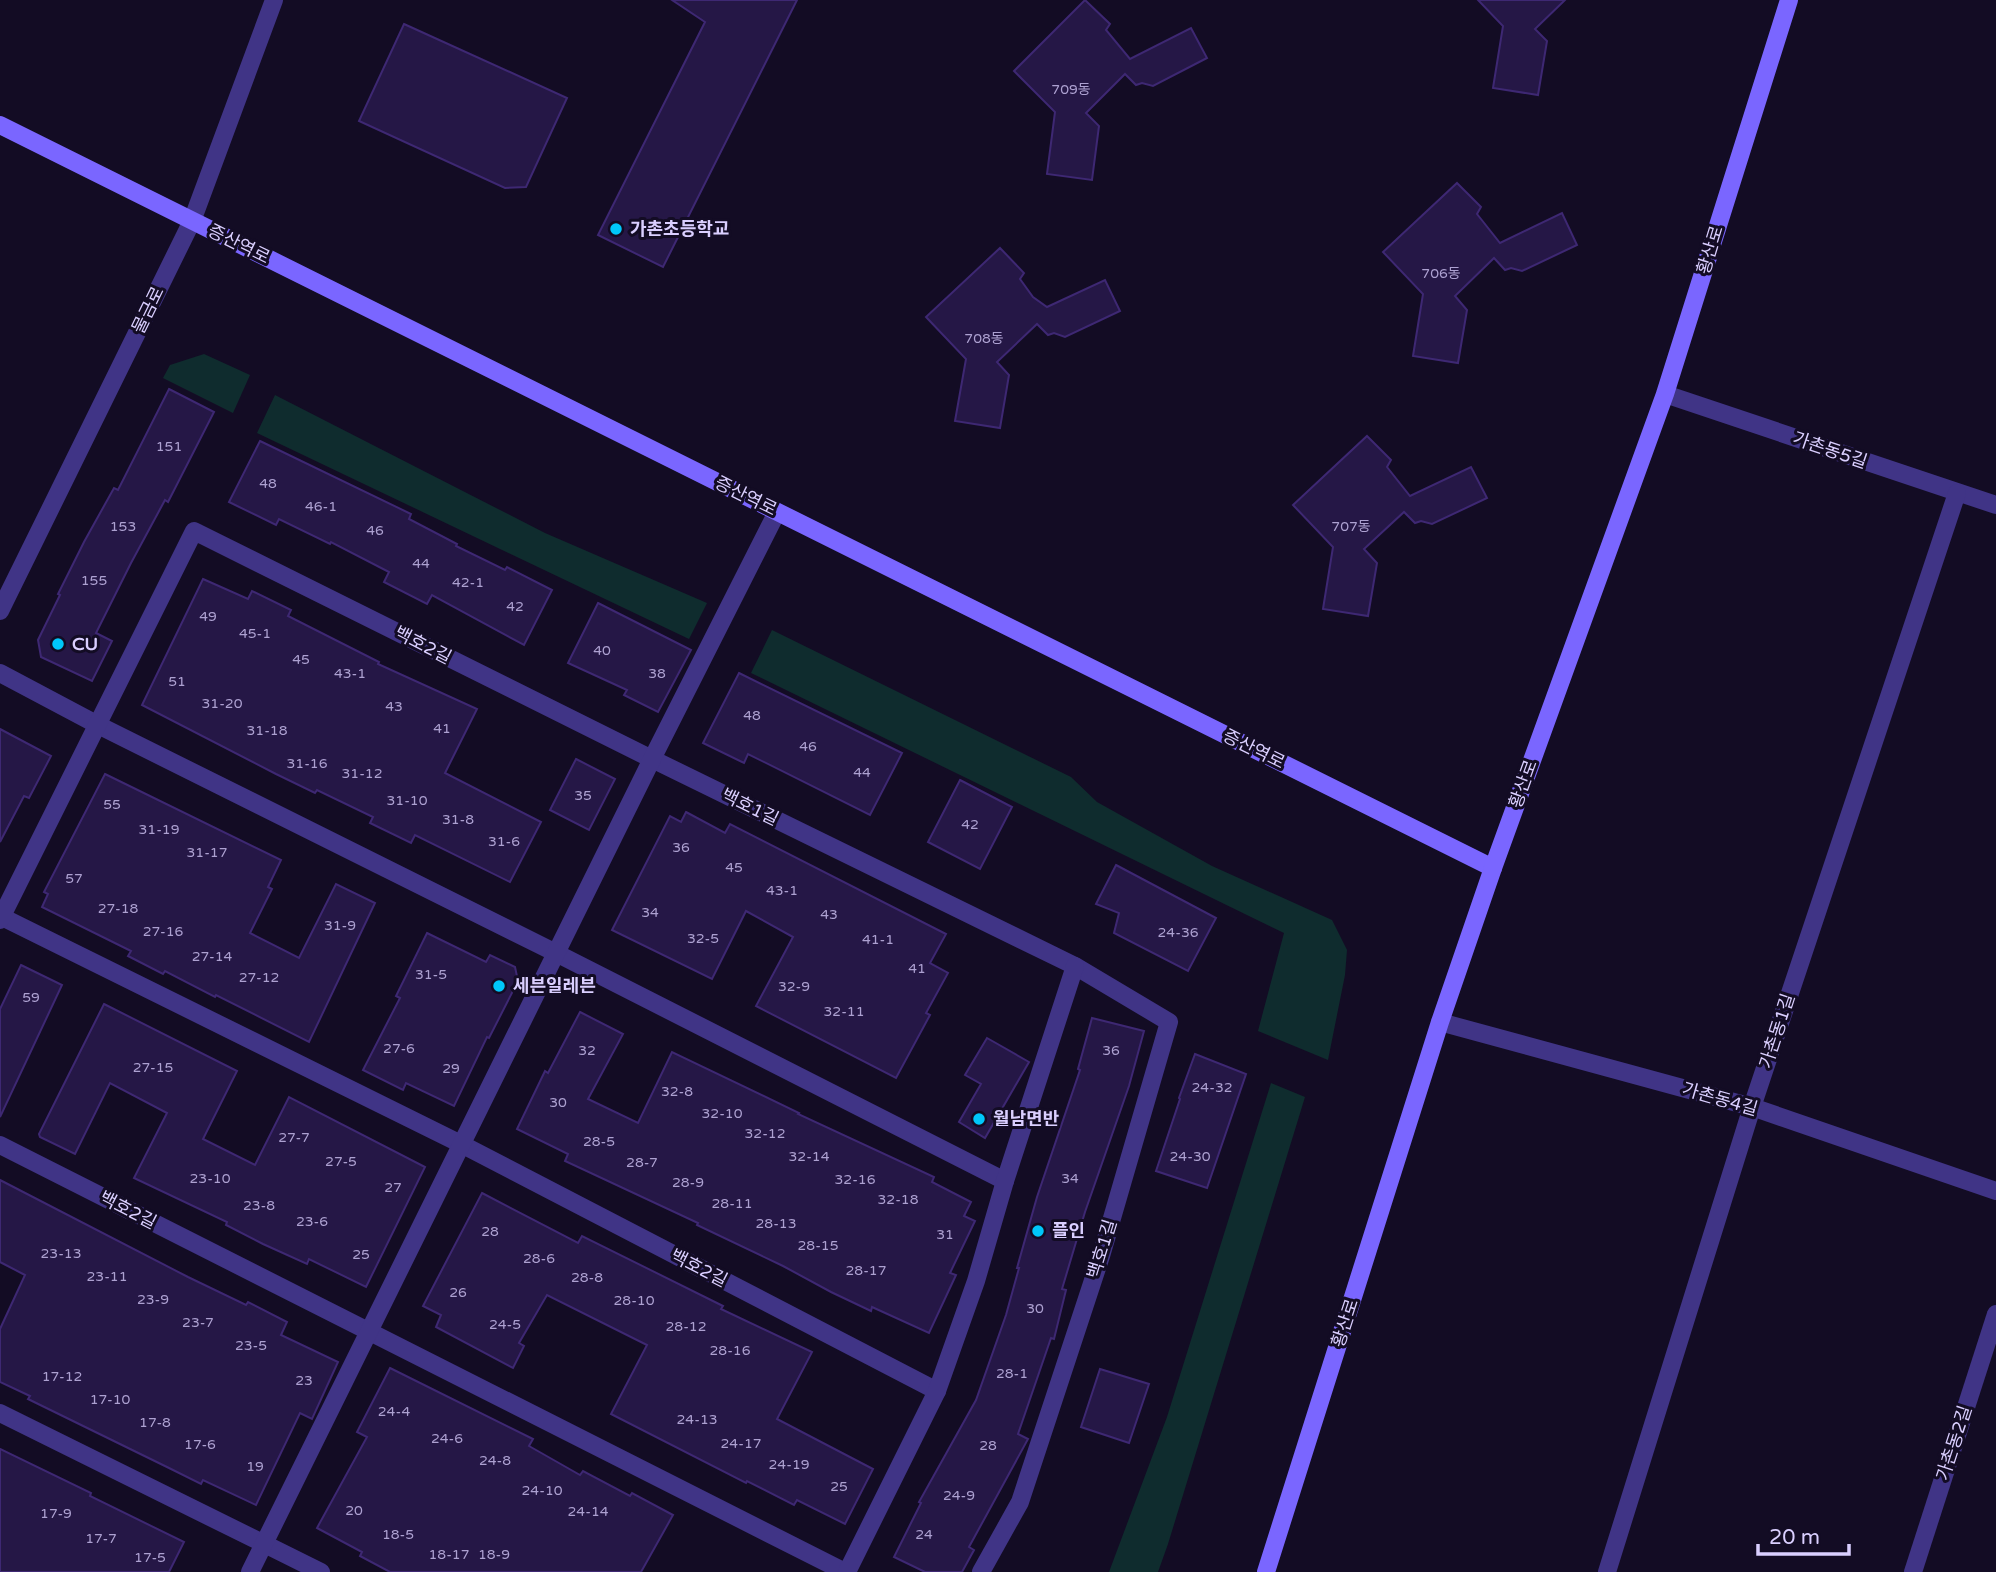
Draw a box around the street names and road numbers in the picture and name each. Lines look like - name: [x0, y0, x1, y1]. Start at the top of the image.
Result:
- street label: 증산역로: [204, 220, 274, 268]
- street label: 황산로: [1692, 223, 1728, 277]
- street label: 물금로: [127, 283, 169, 337]
- street label: 가촌동5길: [1790, 427, 1870, 473]
- street label: 증산역로: [711, 472, 781, 520]
- street label: 백호2길: [391, 621, 455, 669]
- street label: 증산역로: [1219, 725, 1289, 773]
- street label: 황산로: [1504, 757, 1542, 811]
- street label: 백호1길: [718, 784, 782, 830]
- street label: 가촌동1길: [1755, 991, 1799, 1071]
- street label: 가촌동4길: [1680, 1078, 1760, 1120]
- street label: 백호2길: [96, 1186, 160, 1234]
- street label: 백호1길: [1083, 1217, 1121, 1281]
- street label: 백호2길: [667, 1244, 731, 1292]
- street label: 황산로: [1327, 1296, 1363, 1350]
- street label: 가촌동2길: [1932, 1403, 1976, 1483]

